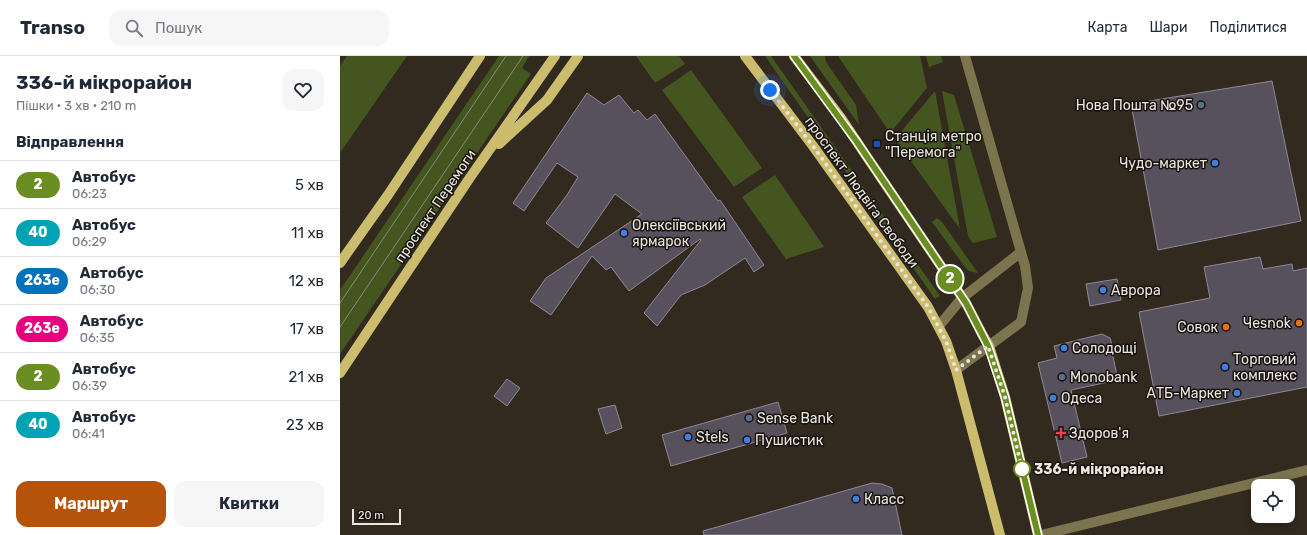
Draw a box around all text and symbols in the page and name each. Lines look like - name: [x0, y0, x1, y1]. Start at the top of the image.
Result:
- search box: [109, 10, 389, 46]
- text: Transo: [20, 16, 85, 39]
- icon: search: [123, 17, 145, 39]
- text: Пошук: [155, 19, 202, 37]
- text: Карта: [1088, 19, 1127, 36]
- text: Шари: [1149, 19, 1187, 36]
- text: Поділитися: [1209, 19, 1287, 36]
- button: heart: [282, 69, 324, 111]
- text: 336-й мікрорайон: [16, 71, 192, 94]
- your location: [760, 80, 780, 100]
- place label: Нова Пошта №95: [1076, 97, 1193, 114]
- text: Пішки · 3 хв · 210 m: [16, 98, 136, 113]
- marker: Нова Пошта №95: [1196, 100, 1206, 110]
- street label: проспект Людвіга Свободи: [801, 113, 922, 271]
- place label: Станція метро "Перемога": [885, 128, 982, 161]
- text: Відправлення: [16, 133, 124, 151]
- marker: Станція метро "Перемога": [872, 139, 882, 149]
- street label: проспект Перемоги: [391, 146, 480, 266]
- place label: Чудо-маркет: [1119, 155, 1207, 172]
- marker: Чудо-маркет: [1210, 158, 1220, 168]
- text: Автобус: [72, 168, 136, 186]
- text: 2: [33, 176, 43, 193]
- text: 5 хв: [295, 176, 324, 194]
- text: 06:23: [72, 186, 107, 201]
- text: Автобус: [72, 216, 136, 234]
- place label: Олексіївський ярмарок: [632, 217, 726, 250]
- text: 40: [28, 224, 48, 241]
- text: 11 хв: [291, 224, 324, 242]
- marker: Олексіївський ярмарок: [619, 228, 629, 238]
- text: 06:29: [72, 234, 107, 249]
- text: Автобус: [80, 264, 144, 282]
- line badge: 2: [937, 266, 963, 292]
- text: 2: [945, 270, 955, 287]
- text: 263e: [24, 272, 60, 289]
- text: 12 хв: [289, 272, 324, 290]
- text: 06:30: [80, 282, 115, 297]
- place label: Аврора: [1111, 282, 1161, 299]
- marker: Аврора: [1098, 285, 1108, 295]
- text: Автобус: [80, 312, 144, 330]
- place label: Чеsnok: [1243, 315, 1292, 332]
- marker: Чеsnok: [1294, 318, 1304, 328]
- place label: Совок: [1177, 319, 1218, 336]
- text: 263е: [24, 320, 60, 337]
- text: 17 хв: [290, 320, 324, 338]
- marker: Совок: [1221, 322, 1231, 332]
- text: 06:35: [80, 330, 115, 345]
- place label: Солодощі: [1072, 340, 1137, 357]
- marker: Солодощі: [1059, 343, 1069, 353]
- place label: Торговий комплекс: [1233, 351, 1297, 384]
- text: Автобус: [72, 360, 136, 378]
- marker: Торговий комплекс: [1220, 362, 1230, 372]
- text: 2: [33, 368, 43, 385]
- text: 21 хв: [289, 368, 324, 386]
- place label: Monobank: [1070, 369, 1138, 386]
- marker: Monobank: [1057, 372, 1067, 382]
- text: 06:39: [72, 378, 107, 393]
- place label: АТБ-Маркет: [1147, 385, 1229, 402]
- marker: АТБ-Маркет: [1232, 388, 1242, 398]
- place label: Одеса: [1061, 390, 1102, 407]
- marker: Одеса: [1048, 393, 1058, 403]
- text: Автобус: [72, 408, 136, 426]
- place label: Sense Bank: [757, 410, 834, 427]
- marker: Sense Bank: [744, 413, 754, 423]
- text: 40: [28, 416, 48, 433]
- text: 23 хв: [286, 416, 324, 434]
- place label: Здоров'я: [1069, 425, 1129, 442]
- text: 06:41: [72, 426, 105, 441]
- marker: Здоров'я: [1056, 428, 1066, 438]
- place label: Stels: [696, 429, 729, 446]
- marker: Stels: [683, 432, 693, 442]
- place label: Пушистик: [755, 432, 824, 449]
- marker: Пушистик: [742, 435, 752, 445]
- marker: 336-й мікрорайон: [1013, 460, 1031, 478]
- place label: 336-й мікрорайон: [1034, 461, 1164, 478]
- map controls: [1251, 479, 1295, 523]
- button: locate: [1251, 479, 1295, 523]
- button: Маршрут: [16, 481, 166, 527]
- button: Квитки: [174, 481, 324, 527]
- place label: Класс: [864, 491, 905, 508]
- marker: Класс: [851, 494, 861, 504]
- scale bar: [352, 507, 401, 526]
- text: 20 m: [358, 509, 384, 522]

